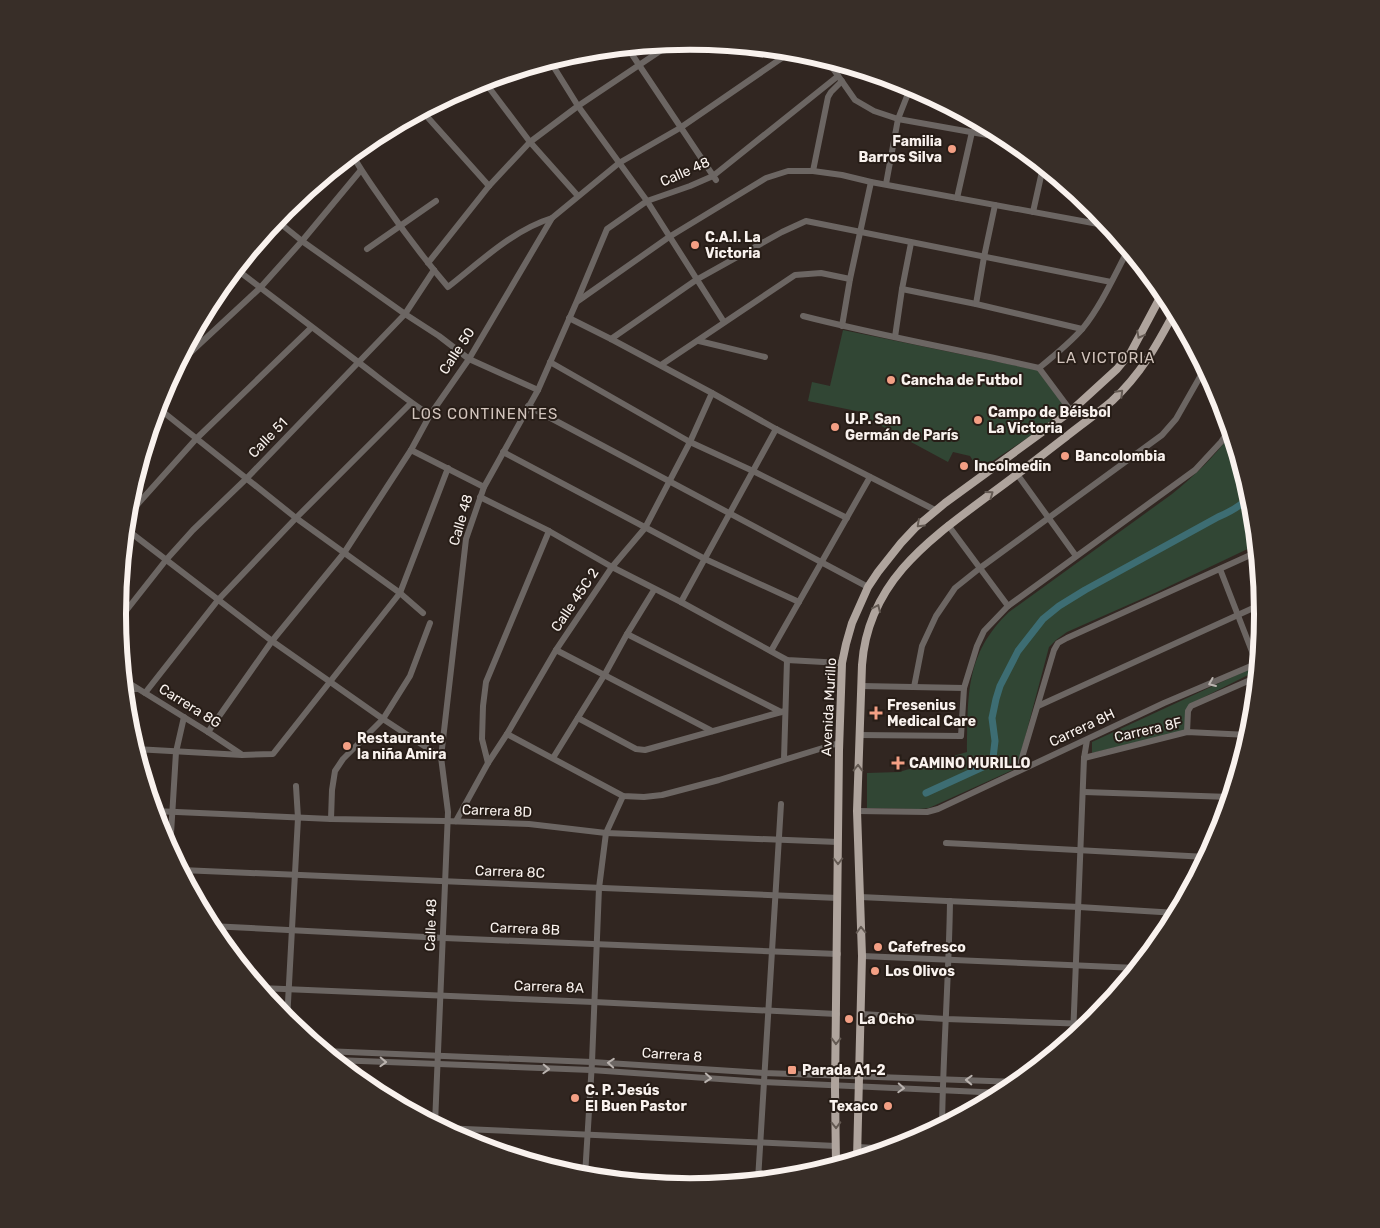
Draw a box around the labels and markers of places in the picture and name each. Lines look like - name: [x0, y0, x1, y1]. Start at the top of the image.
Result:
- place label: Familia Barros Silva: [858, 133, 942, 166]
- marker: Familia Barros Silva: [946, 143, 958, 155]
- place label: C.A.I. La Victoria: [705, 229, 761, 262]
- marker: C.A.I. La Victoria: [689, 239, 701, 251]
- place label: Cancha de Futbol: [901, 372, 1022, 389]
- marker: Cancha de Futbol: [885, 374, 897, 386]
- place label: Campo de Béisbol La Victoria: [988, 404, 1111, 437]
- place label: U.P. San Germán de París: [845, 411, 959, 444]
- marker: Campo de Béisbol La Victoria: [972, 414, 984, 426]
- marker: U.P. San Germán de París: [829, 421, 841, 433]
- place label: Bancolombia: [1075, 448, 1165, 465]
- marker: Bancolombia: [1059, 450, 1071, 462]
- place label: Incolmedin: [974, 458, 1051, 475]
- marker: Incolmedin: [958, 460, 970, 472]
- place label: Fresenius Medical Care: [887, 697, 976, 730]
- marker: Fresenius Medical Care: [869, 706, 883, 720]
- place label: Restaurante la niña Amira: [357, 730, 447, 763]
- marker: Restaurante la niña Amira: [341, 740, 353, 752]
- place label: CAMINO MURILLO: [909, 755, 1030, 772]
- marker: CAMINO MURILLO: [891, 756, 905, 770]
- place label: Cafefresco: [888, 939, 966, 956]
- marker: Cafefresco: [872, 941, 884, 953]
- place label: Los Olivos: [885, 963, 955, 980]
- marker: Los Olivos: [869, 965, 881, 977]
- place label: La Ocho: [859, 1011, 914, 1028]
- marker: La Ocho: [843, 1013, 855, 1025]
- place label: Parada A1-2: [802, 1062, 886, 1079]
- marker: Parada A1-2: [786, 1064, 798, 1076]
- place label: C. P. Jesús El Buen Pastor: [585, 1082, 687, 1115]
- marker: C. P. Jesús El Buen Pastor: [569, 1092, 581, 1104]
- place label: Texaco: [829, 1098, 878, 1115]
- marker: Texaco: [882, 1100, 894, 1112]

